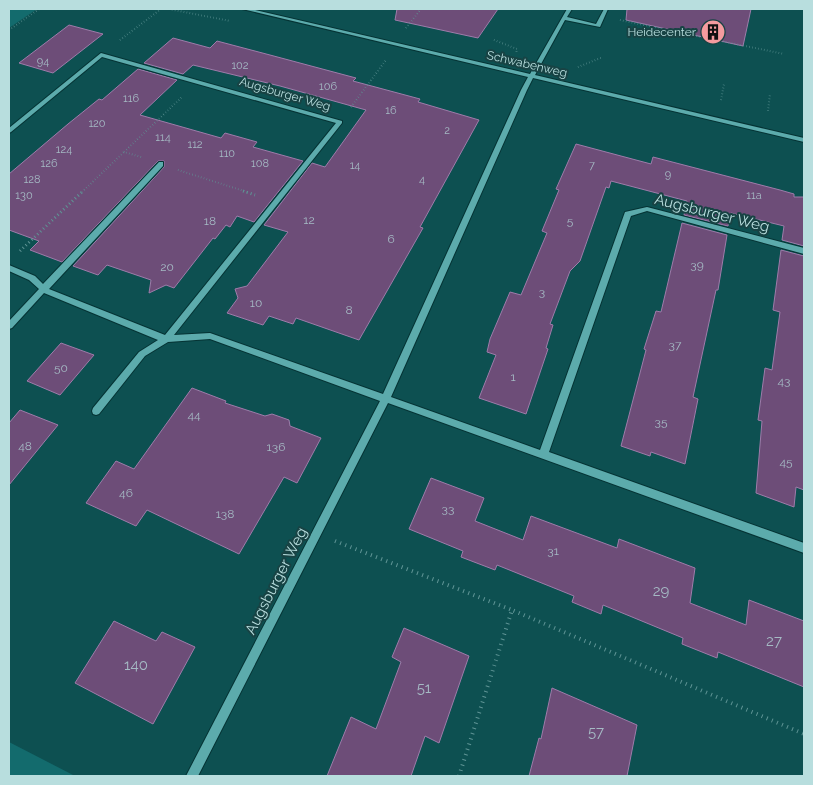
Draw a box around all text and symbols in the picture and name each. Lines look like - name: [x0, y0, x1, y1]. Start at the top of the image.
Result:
- building icon: Heidecenter: [700, 19, 726, 45]
- place label: Heidecenter: [627, 25, 697, 39]
- street label: Schwabenweg: [485, 48, 569, 80]
- house number: 94: [37, 55, 49, 68]
- house number: 102: [231, 59, 249, 72]
- street label: Augsburger Weg: [238, 74, 332, 114]
- house number: 106: [319, 80, 337, 93]
- house number: 116: [123, 92, 139, 105]
- house number: 16: [385, 104, 397, 117]
- house number: 120: [88, 117, 106, 130]
- house number: 2: [444, 124, 450, 137]
- house number: 114: [155, 131, 171, 144]
- house number: 112: [187, 138, 203, 151]
- house number: 124: [56, 143, 72, 156]
- house number: 110: [219, 147, 235, 160]
- house number: 126: [40, 157, 58, 170]
- house number: 108: [251, 157, 269, 170]
- house number: 14: [350, 159, 360, 172]
- house number: 7: [589, 159, 595, 172]
- house number: 9: [665, 168, 671, 181]
- house number: 128: [24, 173, 40, 186]
- house number: 4: [419, 173, 425, 186]
- house number: 130: [15, 189, 33, 202]
- house number: 11a: [746, 189, 762, 202]
- street label: Augsburger Weg: [653, 190, 771, 236]
- house number: 12: [303, 213, 315, 227]
- house number: 18: [204, 214, 216, 228]
- house number: 5: [567, 214, 574, 228]
- house number: 6: [387, 232, 395, 246]
- house number: 39: [690, 258, 704, 272]
- house number: 20: [160, 260, 174, 274]
- house number: 3: [539, 285, 545, 299]
- house number: 10: [250, 296, 262, 310]
- house number: 8: [345, 303, 353, 317]
- house number: 37: [669, 338, 682, 352]
- house number: 50: [54, 361, 68, 375]
- house number: 1: [510, 370, 516, 384]
- house number: 43: [778, 374, 790, 388]
- house number: 44: [187, 408, 201, 422]
- house number: 35: [655, 415, 668, 429]
- house number: 48: [18, 439, 32, 453]
- house number: 136: [267, 440, 285, 454]
- house number: 45: [779, 455, 793, 469]
- house number: 46: [119, 486, 133, 500]
- house number: 33: [442, 502, 454, 516]
- house number: 138: [216, 507, 234, 521]
- street label: Augsburger Weg: [241, 524, 311, 638]
- house number: 31: [547, 544, 559, 558]
- house number: 29: [653, 582, 670, 600]
- house number: 27: [766, 632, 782, 650]
- house number: 140: [124, 656, 148, 674]
- house number: 51: [417, 679, 432, 697]
- house number: 57: [588, 723, 604, 741]

